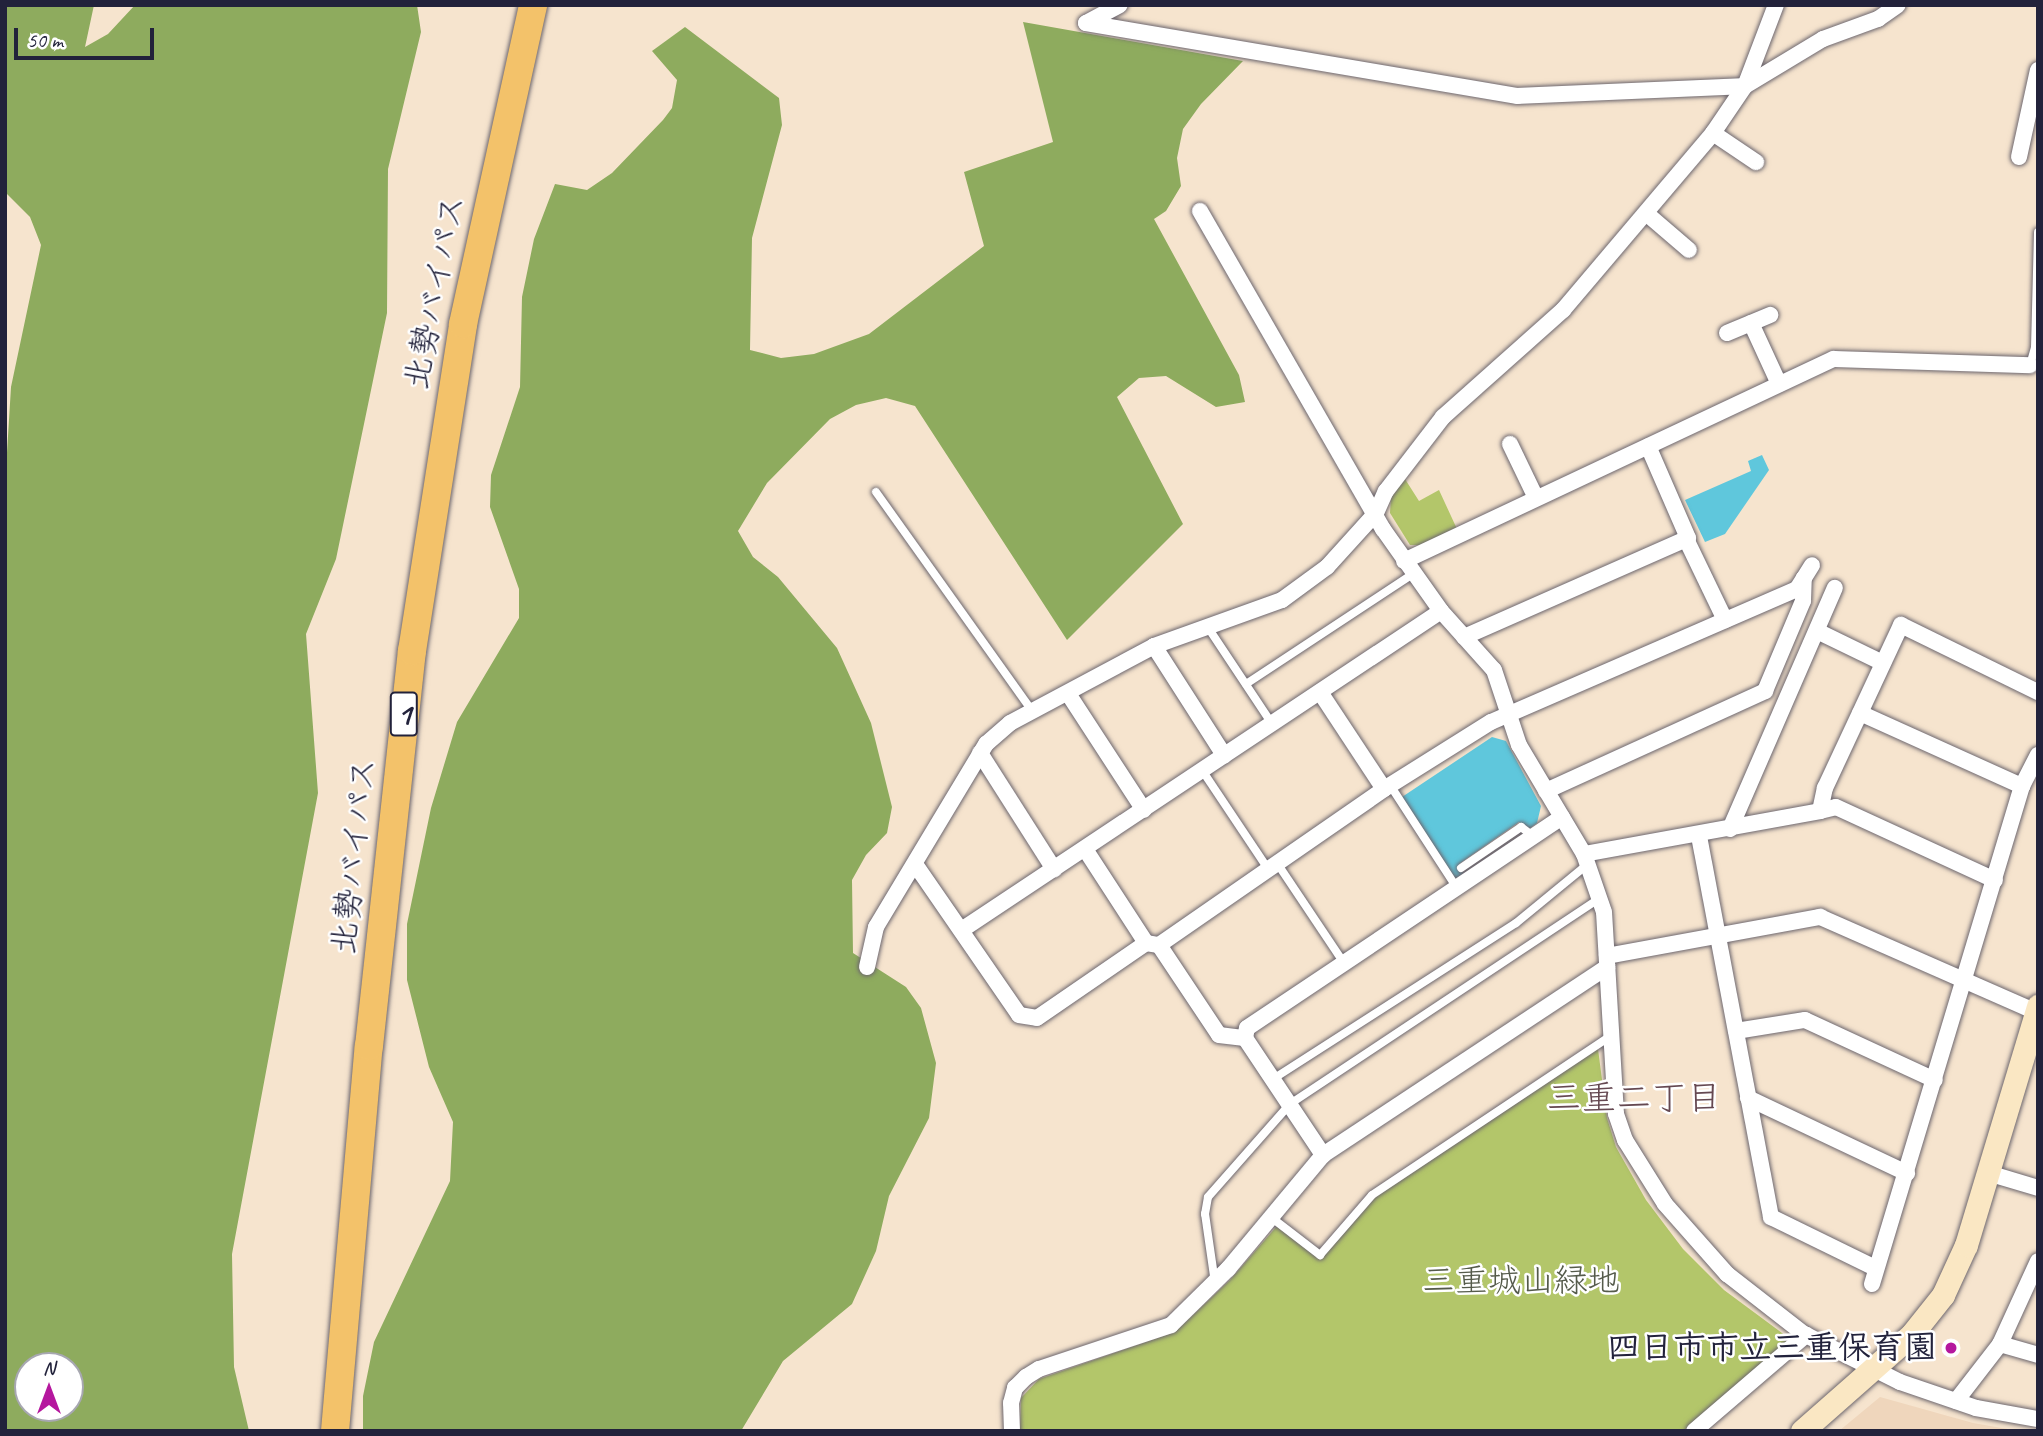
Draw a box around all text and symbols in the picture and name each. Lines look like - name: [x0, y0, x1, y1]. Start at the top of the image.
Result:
- scale bar: [18, 14, 158, 58]
- text: 50 m: [27, 27, 63, 53]
- street label: 北勢バイパス: [397, 191, 473, 393]
- road number: 1: [388, 686, 420, 742]
- street label: 北勢バイパス: [324, 755, 384, 957]
- district label: 三重二丁目: [1547, 1077, 1721, 1119]
- park label: 三重城山緑地: [1422, 1261, 1620, 1301]
- place label: 四日市市立三重保育園: [1607, 1328, 1937, 1368]
- marker: 四日市市立三重保育園: [1943, 1340, 1959, 1356]
- north arrow: [14, 1352, 84, 1422]
- text: N: [43, 1356, 55, 1380]

